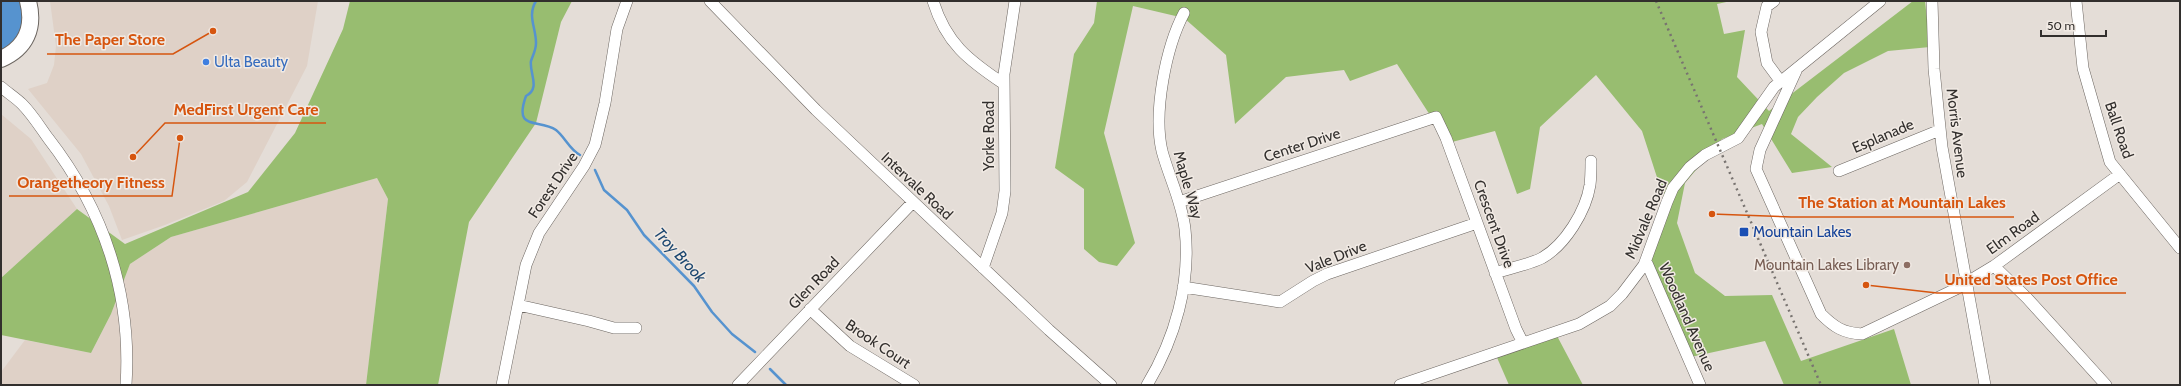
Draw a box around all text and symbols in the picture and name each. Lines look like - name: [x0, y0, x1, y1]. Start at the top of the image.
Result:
- scale bar: [2041, 12, 2106, 38]
- text: 50 m: [2047, 18, 2075, 33]
- callout: The Paper Store: [47, 26, 173, 54]
- text: The Paper Store: [55, 30, 165, 49]
- place label: Ulta Beauty: [214, 53, 289, 71]
- marker: Ulta Beauty: [201, 57, 211, 67]
- street label: Morris Avenue: [1943, 87, 1971, 179]
- callout: MedFirst Urgent Care: [165, 95, 326, 123]
- street label: Ball Road: [2101, 99, 2137, 161]
- text: MedFirst Urgent Care: [173, 100, 319, 119]
- street label: Yorke Road: [980, 101, 998, 172]
- street label: Esplanade: [1850, 115, 1917, 157]
- street label: Center Drive: [1261, 124, 1343, 166]
- street label: Forest Drive: [524, 148, 582, 222]
- street label: Intervale Road: [878, 148, 956, 224]
- street label: Maple Way: [1170, 149, 1206, 222]
- callout: Orangetheory Fitness: [9, 168, 172, 196]
- text: Orangetheory Fitness: [17, 173, 165, 192]
- street label: Midvale Road: [1621, 176, 1671, 262]
- street label: Crescent Drive: [1470, 178, 1518, 271]
- callout: The Station at Mountain Lakes: [1791, 189, 2014, 217]
- text: The Station at Mountain Lakes: [1798, 193, 2006, 212]
- street label: Elm Road: [1983, 208, 2043, 258]
- place label: Mountain Lakes: [1753, 223, 1852, 241]
- water label: Troy Brook: [650, 224, 711, 287]
- marker: Mountain Lakes: [1738, 226, 1750, 238]
- street label: Vale Drive: [1303, 237, 1369, 277]
- street label: Glen Road: [785, 253, 843, 313]
- place label: Mountain Lakes Library: [1754, 256, 1899, 274]
- street label: Woodland Avenue: [1655, 260, 1719, 374]
- marker: Mountain Lakes Library: [1902, 260, 1912, 270]
- callout: United States Post Office: [1937, 265, 2126, 293]
- text: United States Post Office: [1944, 270, 2118, 289]
- street label: Brook Court: [842, 316, 914, 372]

